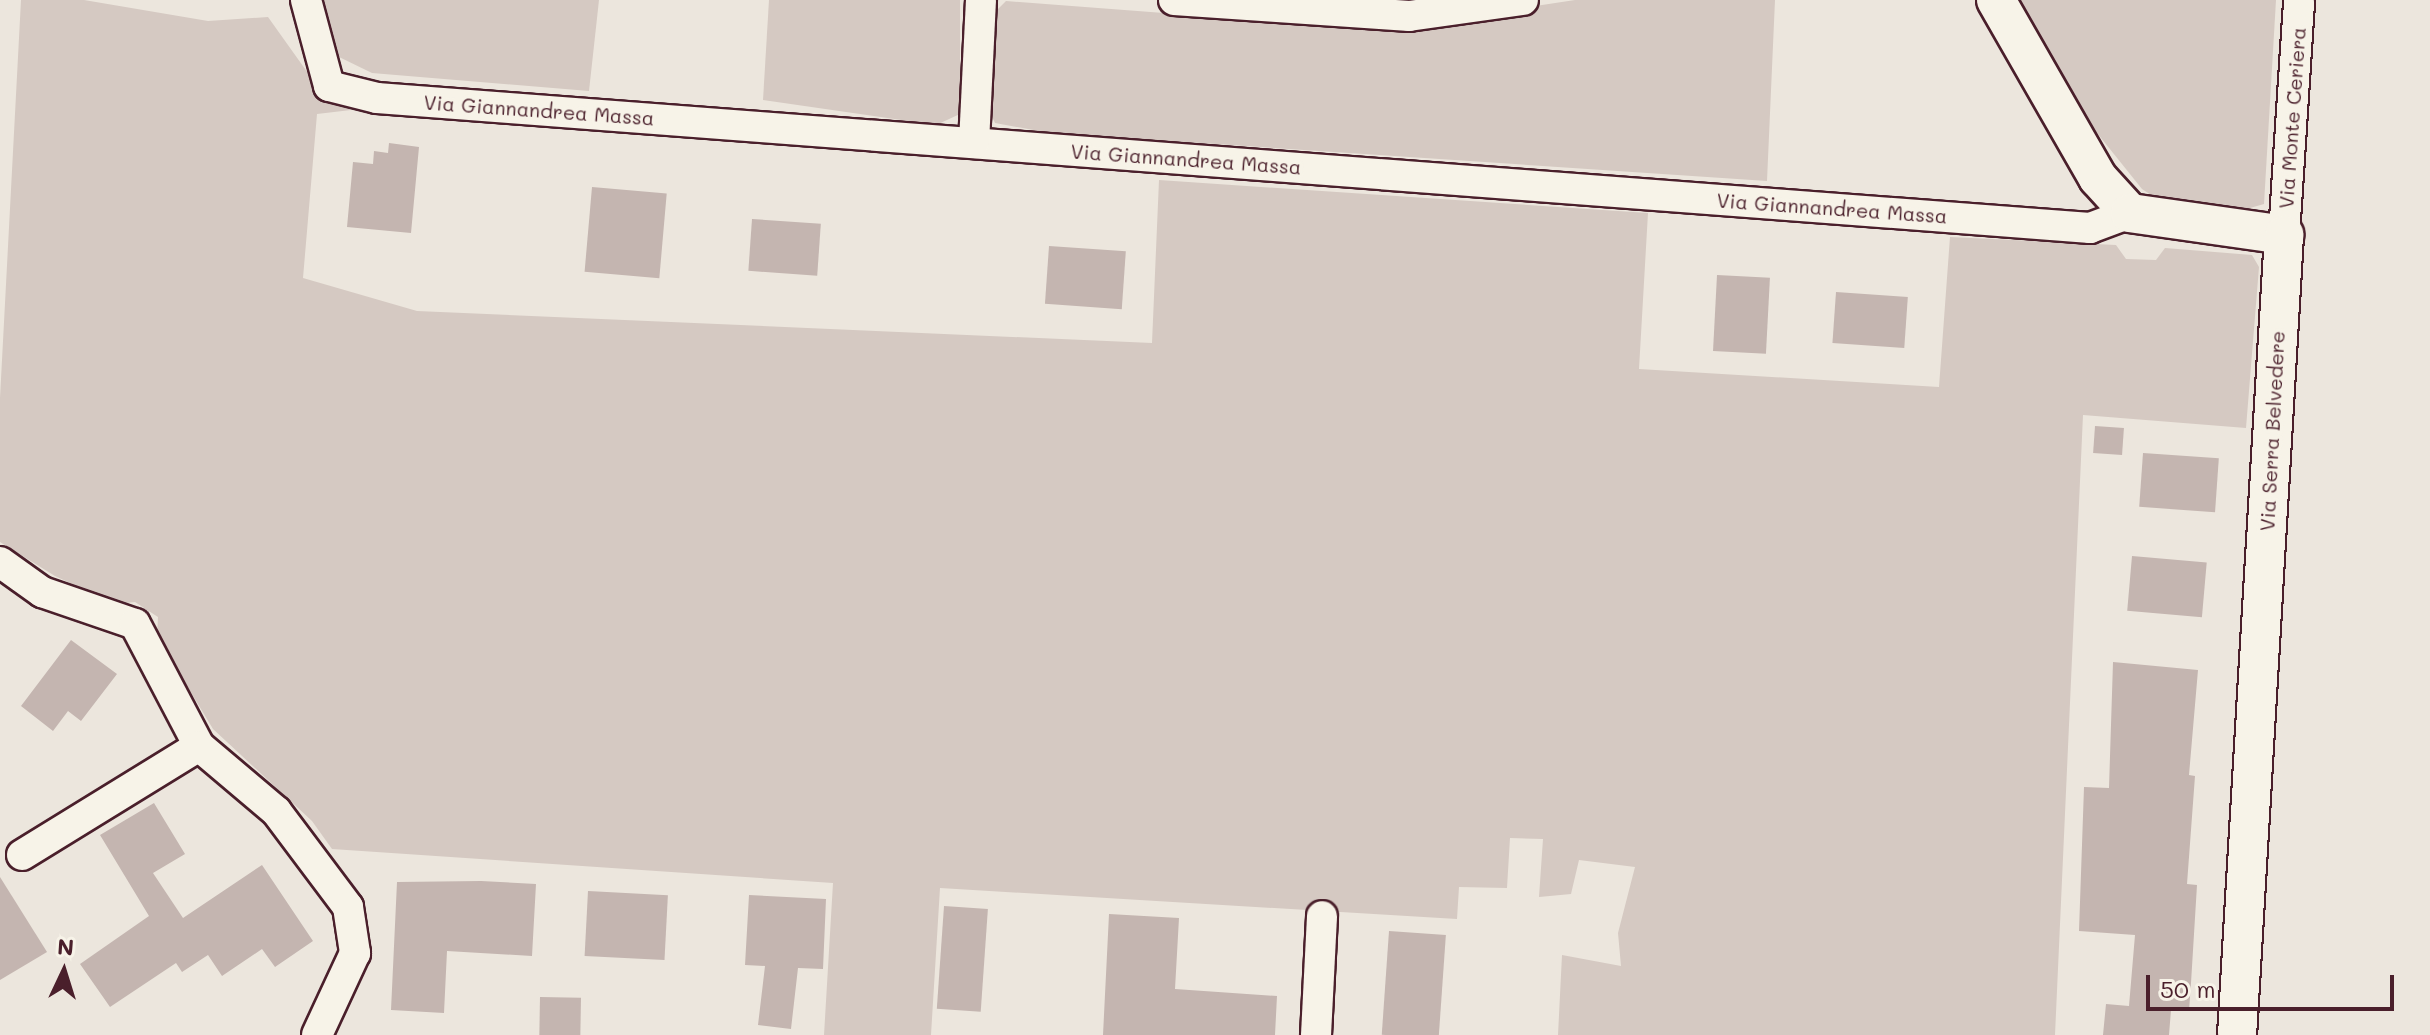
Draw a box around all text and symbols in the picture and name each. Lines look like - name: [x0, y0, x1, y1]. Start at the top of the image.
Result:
- street label: Via Monte Ceriera: [2274, 26, 2310, 210]
- street label: Via Giannandrea Massa: [423, 90, 655, 130]
- street label: Via Giannandrea Massa: [1070, 139, 1302, 179]
- street label: Via Giannandrea Massa: [1716, 188, 1948, 228]
- street label: Via Serra Belvedere: [2255, 330, 2289, 532]
- north arrow: [24, 931, 104, 1011]
- text: N: [56, 932, 75, 962]
- scale bar: [2150, 959, 2398, 1009]
- text: 50 m: [2160, 973, 2216, 1004]

